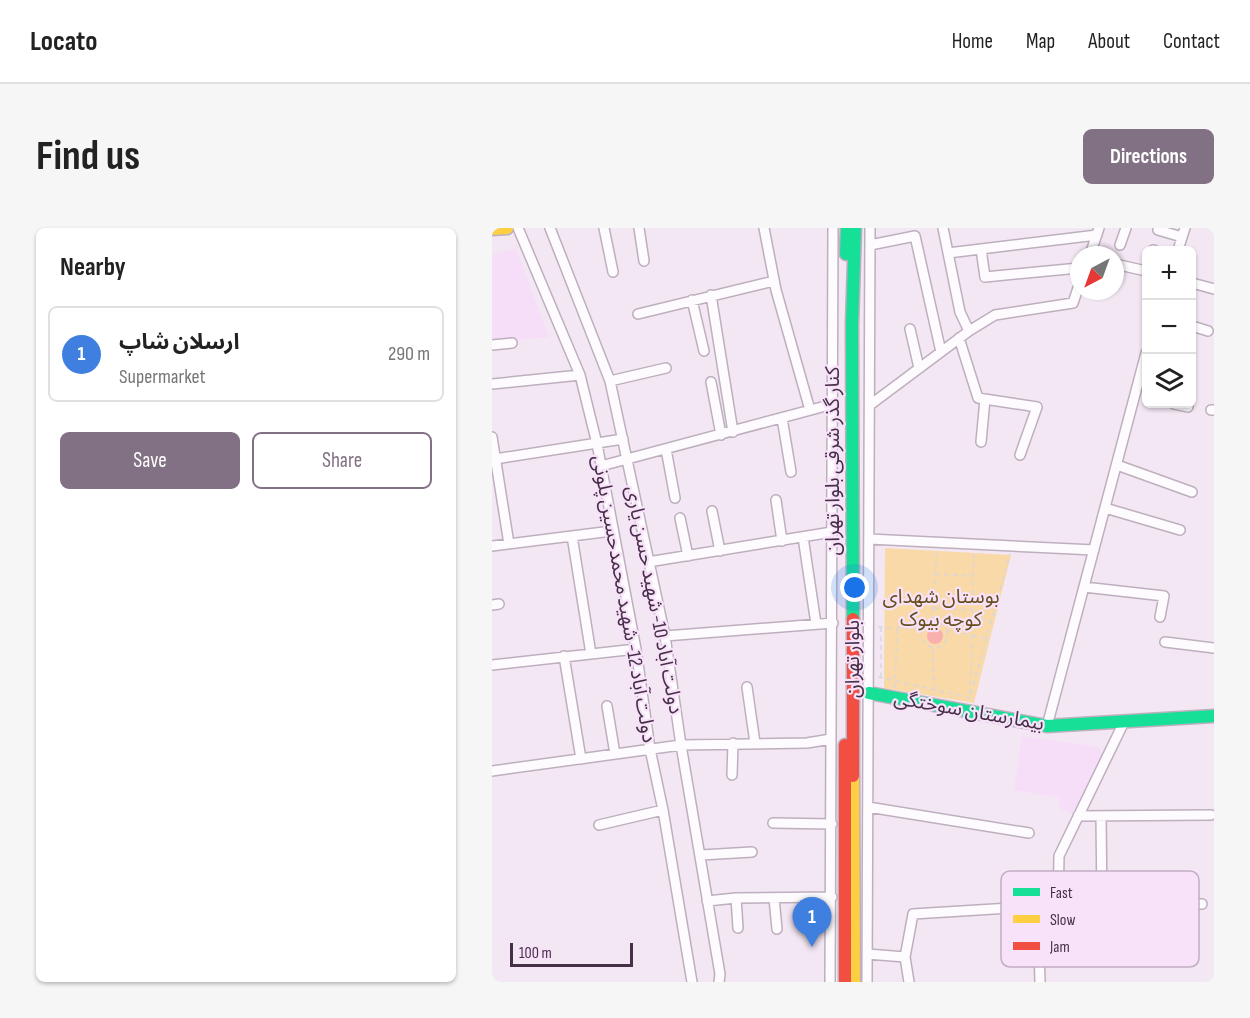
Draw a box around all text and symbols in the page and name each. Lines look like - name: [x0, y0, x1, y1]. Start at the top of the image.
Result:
- text: Locato: [30, 25, 97, 58]
- text: Home: [952, 29, 993, 54]
- text: Map: [1026, 29, 1055, 54]
- text: About: [1088, 29, 1130, 54]
- text: Contact: [1163, 29, 1220, 54]
- button: Directions: [1083, 129, 1214, 184]
- text: Find us: [36, 131, 140, 182]
- north arrow: [1070, 246, 1124, 300]
- map controls: [1142, 246, 1196, 408]
- button: +: [1142, 246, 1196, 300]
- text: Nearby: [60, 252, 126, 283]
- button: −: [1142, 300, 1196, 354]
- text: ارسلان شاپ: [119, 329, 239, 356]
- text: 1: [78, 342, 85, 366]
- text: 290 m: [388, 342, 430, 366]
- button: layers: [1142, 354, 1196, 408]
- text: Supermarket: [119, 365, 206, 389]
- street label: کنار گذر شرقی بلوار تهران: [821, 366, 845, 555]
- button: Save: [60, 432, 240, 489]
- button: Share: [252, 432, 432, 489]
- street label: دولت آباد 12- شهید محمدحسین پلونی: [587, 453, 661, 745]
- street label: دولت آباد 10- شهید حسن یاری: [620, 484, 688, 716]
- your location: [840, 573, 869, 602]
- park label: بوستان شهدای کوچه بیوک: [882, 585, 1000, 632]
- street label: بلوار تهران: [841, 620, 865, 698]
- street label: بیمارستان سوختگی: [892, 686, 1046, 736]
- legend: [1001, 871, 1199, 967]
- text: Fast: [1050, 884, 1073, 903]
- pin: 1: [792, 898, 832, 947]
- text: Slow: [1050, 911, 1075, 930]
- text: Jam: [1049, 938, 1070, 957]
- scale bar: [510, 940, 633, 968]
- text: 100 m: [519, 944, 552, 963]

